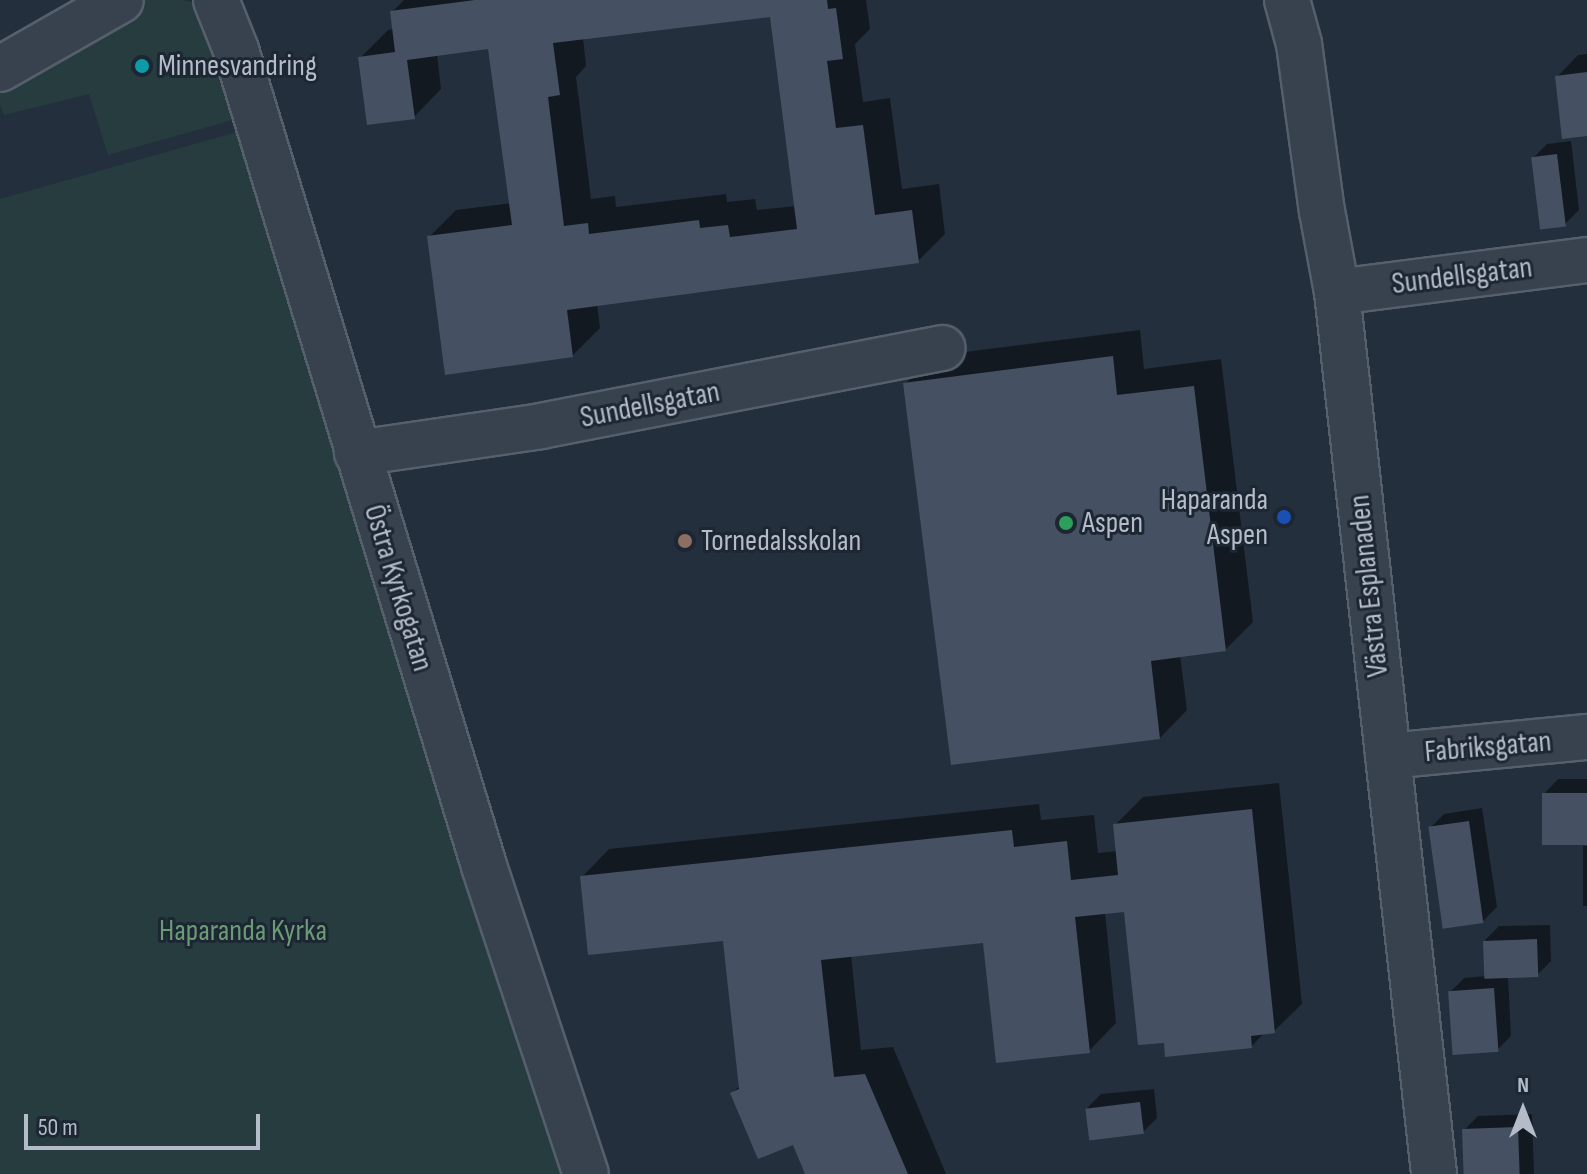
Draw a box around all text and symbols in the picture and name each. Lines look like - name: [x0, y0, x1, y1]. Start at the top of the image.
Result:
- place label: Minnesvandring: [158, 48, 317, 84]
- marker: Minnesvandring: [133, 57, 151, 75]
- street label: Sundellsgatan: [1390, 250, 1534, 302]
- street label: Sundellsgatan: [577, 374, 723, 436]
- place label: Haparanda Aspen: [1161, 482, 1268, 552]
- street label: Västra Esplanaden: [1342, 493, 1396, 679]
- street label: Östra Kyrkogatan: [356, 500, 440, 676]
- place label: Aspen: [1082, 505, 1143, 541]
- marker: Haparanda Aspen: [1275, 508, 1293, 526]
- marker: Aspen: [1057, 514, 1075, 532]
- place label: Tornedalsskolan: [701, 523, 861, 559]
- marker: Tornedalsskolan: [676, 532, 694, 550]
- street label: Fabriksgatan: [1423, 724, 1553, 770]
- park label: Haparanda Kyrka: [159, 913, 327, 949]
- north arrow: [1483, 1070, 1563, 1150]
- text: N: [1517, 1072, 1529, 1099]
- scale bar: [28, 1098, 264, 1148]
- text: 50 m: [38, 1113, 78, 1142]

